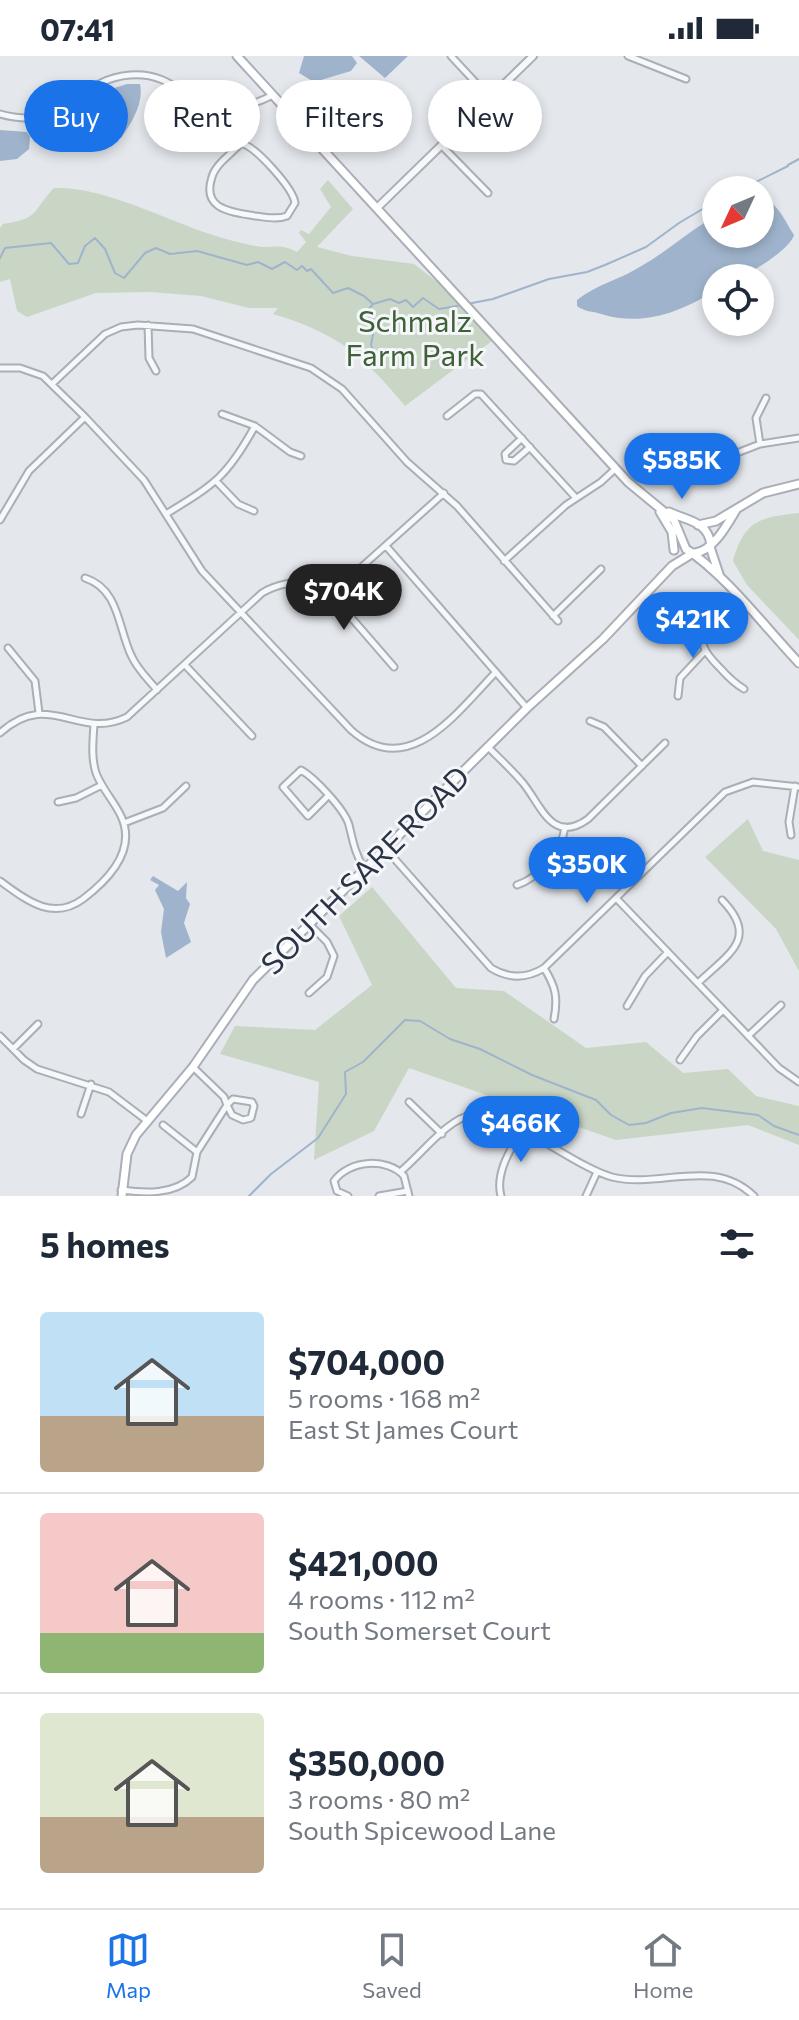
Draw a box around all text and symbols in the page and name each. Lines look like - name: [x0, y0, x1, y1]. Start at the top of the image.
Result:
- text: 07:41: [40, 10, 115, 47]
- chip: Buy: [24, 80, 128, 152]
- chip: Rent: [144, 80, 260, 152]
- chip: Filters: [276, 80, 412, 152]
- chip: New: [428, 80, 542, 152]
- north arrow: [702, 176, 774, 248]
- map controls: [702, 176, 774, 336]
- button: locate: [702, 264, 774, 336]
- park label: Schmalz Farm Park: [346, 301, 484, 372]
- pin: $585K: [626, 433, 738, 501]
- text: $585K: [642, 443, 722, 474]
- pin: $704K: [288, 564, 400, 632]
- text: $704K: [304, 574, 384, 605]
- pin: $421K: [637, 592, 749, 660]
- text: $421K: [655, 602, 731, 633]
- street label: SOUTH SARE ROAD: [252, 757, 476, 981]
- pin: $350K: [531, 837, 643, 905]
- text: $350K: [547, 847, 627, 878]
- pin: $466K: [465, 1096, 577, 1164]
- text: $466K: [480, 1106, 562, 1137]
- icon: filters: [715, 1222, 759, 1266]
- text: 5 homes: [40, 1223, 170, 1265]
- text: $704,000: [288, 1340, 445, 1382]
- icon: home: [104, 1344, 200, 1440]
- text: 5 rooms · 168 m²: [288, 1382, 480, 1413]
- text: East St James Court: [288, 1413, 518, 1444]
- text: $421,000: [288, 1541, 439, 1583]
- icon: home: [104, 1545, 200, 1641]
- text: 4 rooms · 112 m²: [288, 1583, 475, 1614]
- text: South Somerset Court: [288, 1614, 551, 1645]
- text: $350,000: [288, 1741, 445, 1783]
- icon: home: [104, 1745, 200, 1841]
- text: 3 rooms · 80 m²: [288, 1783, 470, 1814]
- text: South Spicewood Lane: [288, 1814, 556, 1845]
- tab: Map: [106, 1928, 151, 2003]
- tab: Saved: [362, 1928, 422, 2003]
- tab: Home: [633, 1928, 693, 2003]

